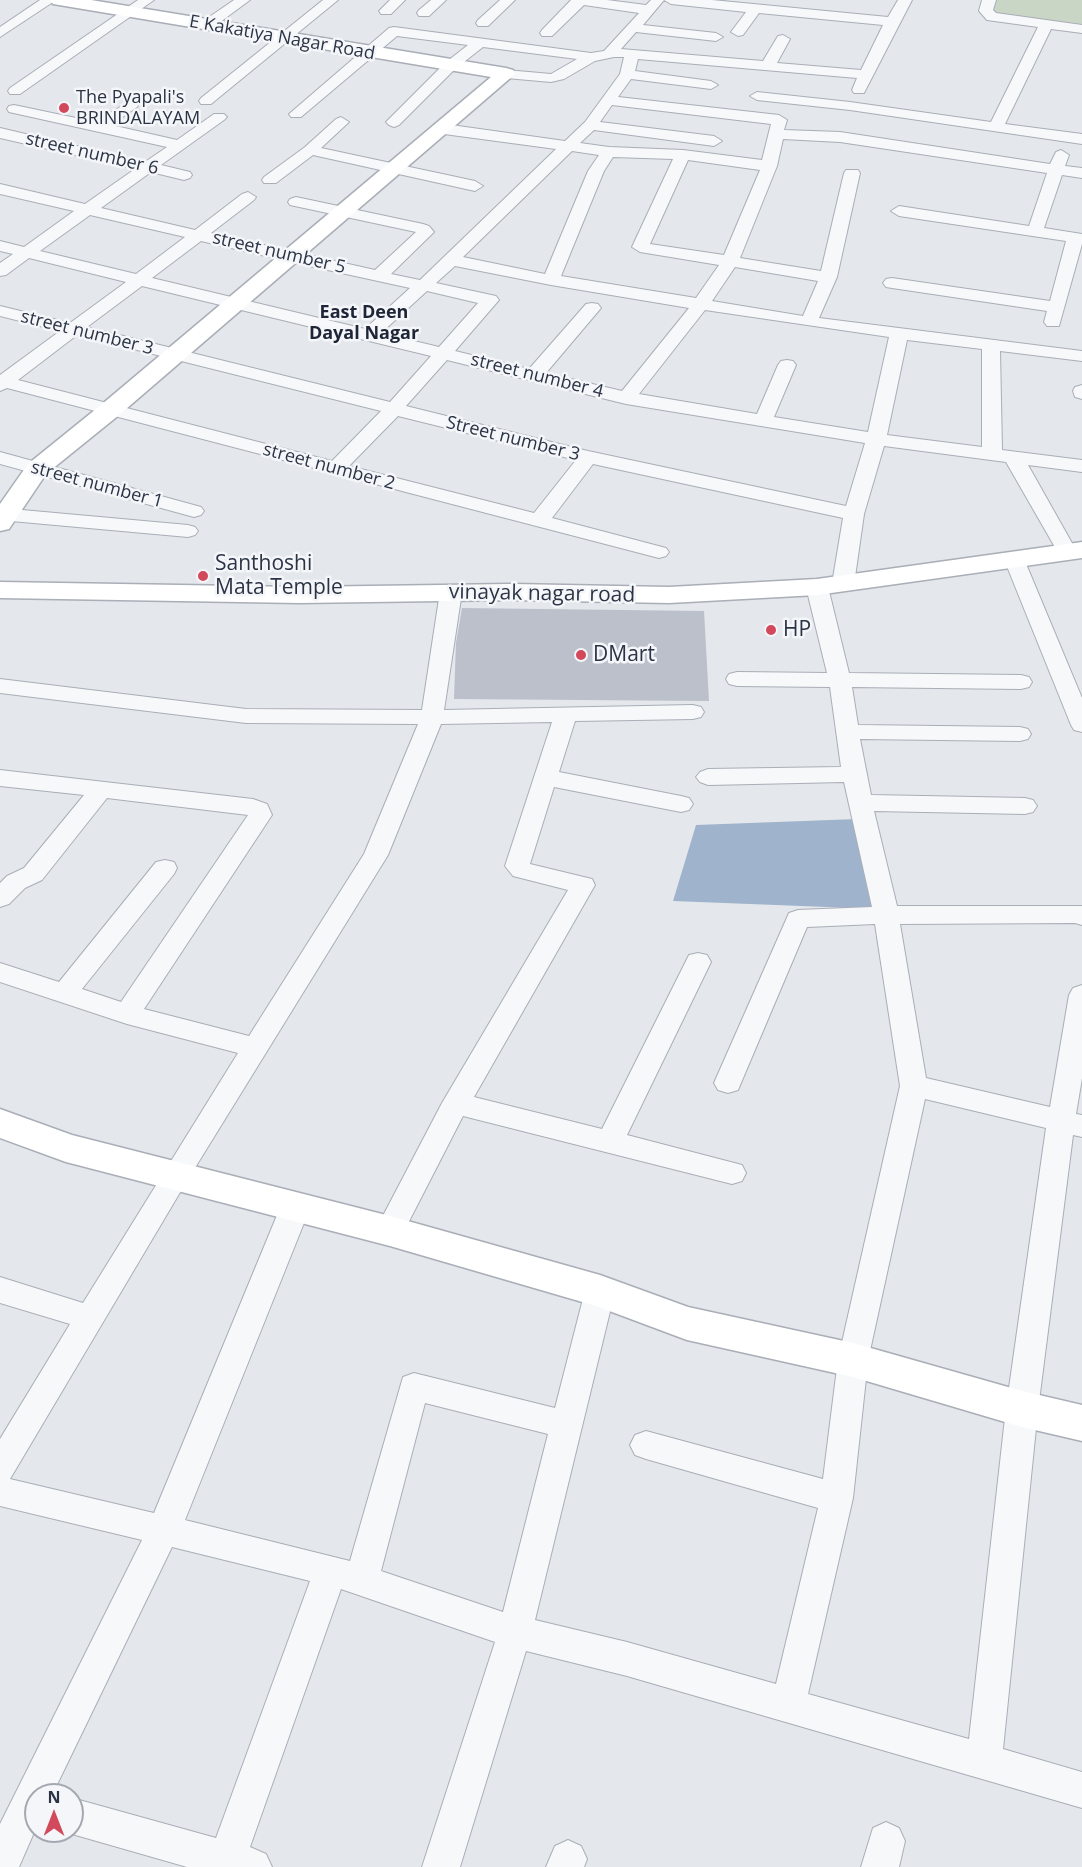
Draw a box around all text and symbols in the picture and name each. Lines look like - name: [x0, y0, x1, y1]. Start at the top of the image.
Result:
- street label: E Kakatiya Nagar Road: [187, 11, 377, 65]
- place label: The Pyapali's BRINDALAYAM: [76, 87, 200, 130]
- marker: The Pyapali's BRINDALAYAM: [57, 101, 71, 115]
- street label: street number 6: [23, 128, 161, 180]
- street label: street number 5: [210, 227, 348, 279]
- district label: East Deen Dayal Nagar: [309, 302, 419, 344]
- street label: street number 3: [18, 306, 156, 360]
- street label: street number 4: [468, 349, 606, 403]
- street label: Street number 3: [444, 412, 582, 466]
- street label: street number 2: [261, 439, 397, 495]
- street label: street number 1: [29, 457, 165, 513]
- place label: Santhoshi Mata Temple: [215, 551, 343, 601]
- marker: Santhoshi Mata Temple: [196, 569, 210, 583]
- street label: vinayak nagar road: [449, 580, 635, 608]
- place label: HP: [783, 617, 811, 643]
- marker: HP: [764, 623, 778, 637]
- place label: DMart: [593, 642, 655, 668]
- marker: DMart: [574, 648, 588, 662]
- north arrow: [24, 1783, 84, 1843]
- text: N: [47, 1786, 61, 1808]

